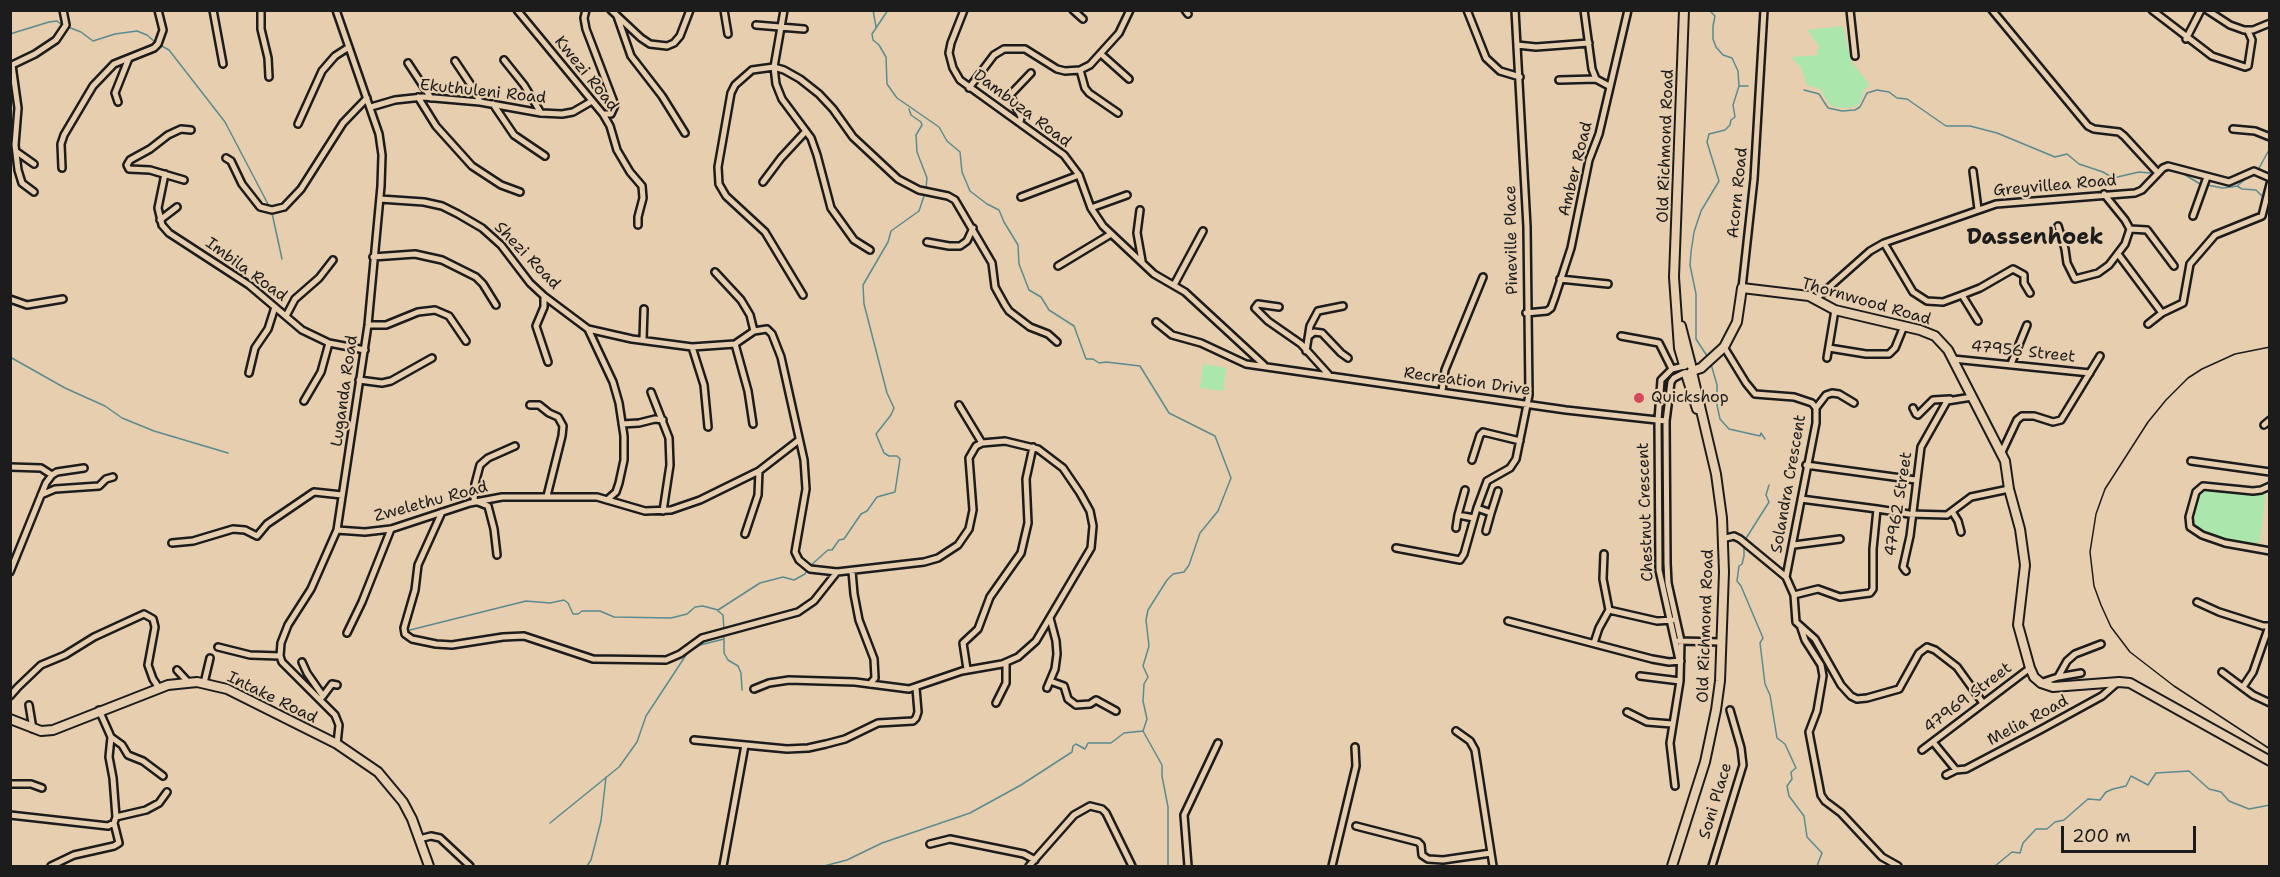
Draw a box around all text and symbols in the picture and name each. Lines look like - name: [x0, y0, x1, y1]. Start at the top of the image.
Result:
- street label: Kwezi Road: [550, 32, 622, 116]
- street label: Dambuza Road: [969, 66, 1075, 152]
- street label: Old Richmond Road: [1654, 69, 1678, 223]
- street label: Ekuthuleni Road: [419, 76, 547, 108]
- street label: Amber Road: [1555, 120, 1597, 218]
- street label: Acorn Road: [1724, 147, 1752, 239]
- street label: Greyvillea Road: [1993, 171, 2117, 201]
- street label: Pineville Place: [1501, 185, 1523, 295]
- street label: Shezi Road: [490, 218, 564, 294]
- district label: Dassenhoek: [1966, 225, 2104, 251]
- street label: Imbila Road: [201, 234, 291, 306]
- street label: Thornwood Road: [1799, 274, 1933, 330]
- street label: Luganda Road: [328, 334, 362, 448]
- street label: 47956 Street: [1970, 337, 2076, 367]
- street label: Recreation Drive: [1402, 364, 1532, 400]
- place label: Quickshop: [1651, 388, 1729, 408]
- marker: Quickshop: [1632, 391, 1646, 405]
- street label: Solandra Crescent: [1767, 413, 1811, 555]
- street label: Chestnut Crescent: [1634, 442, 1658, 582]
- street label: 47962 Street: [1881, 450, 1917, 558]
- street label: Zwelethu Road: [372, 478, 490, 526]
- street label: Old Richmond Road: [1694, 549, 1718, 703]
- street label: 47969 Street: [1920, 659, 2016, 737]
- street label: Intake Road: [224, 668, 320, 728]
- street label: Melia Road: [1984, 692, 2072, 750]
- street label: Soni Place: [1695, 761, 1737, 841]
- scale bar: [2064, 814, 2199, 852]
- text: 200 m: [2072, 824, 2131, 848]

